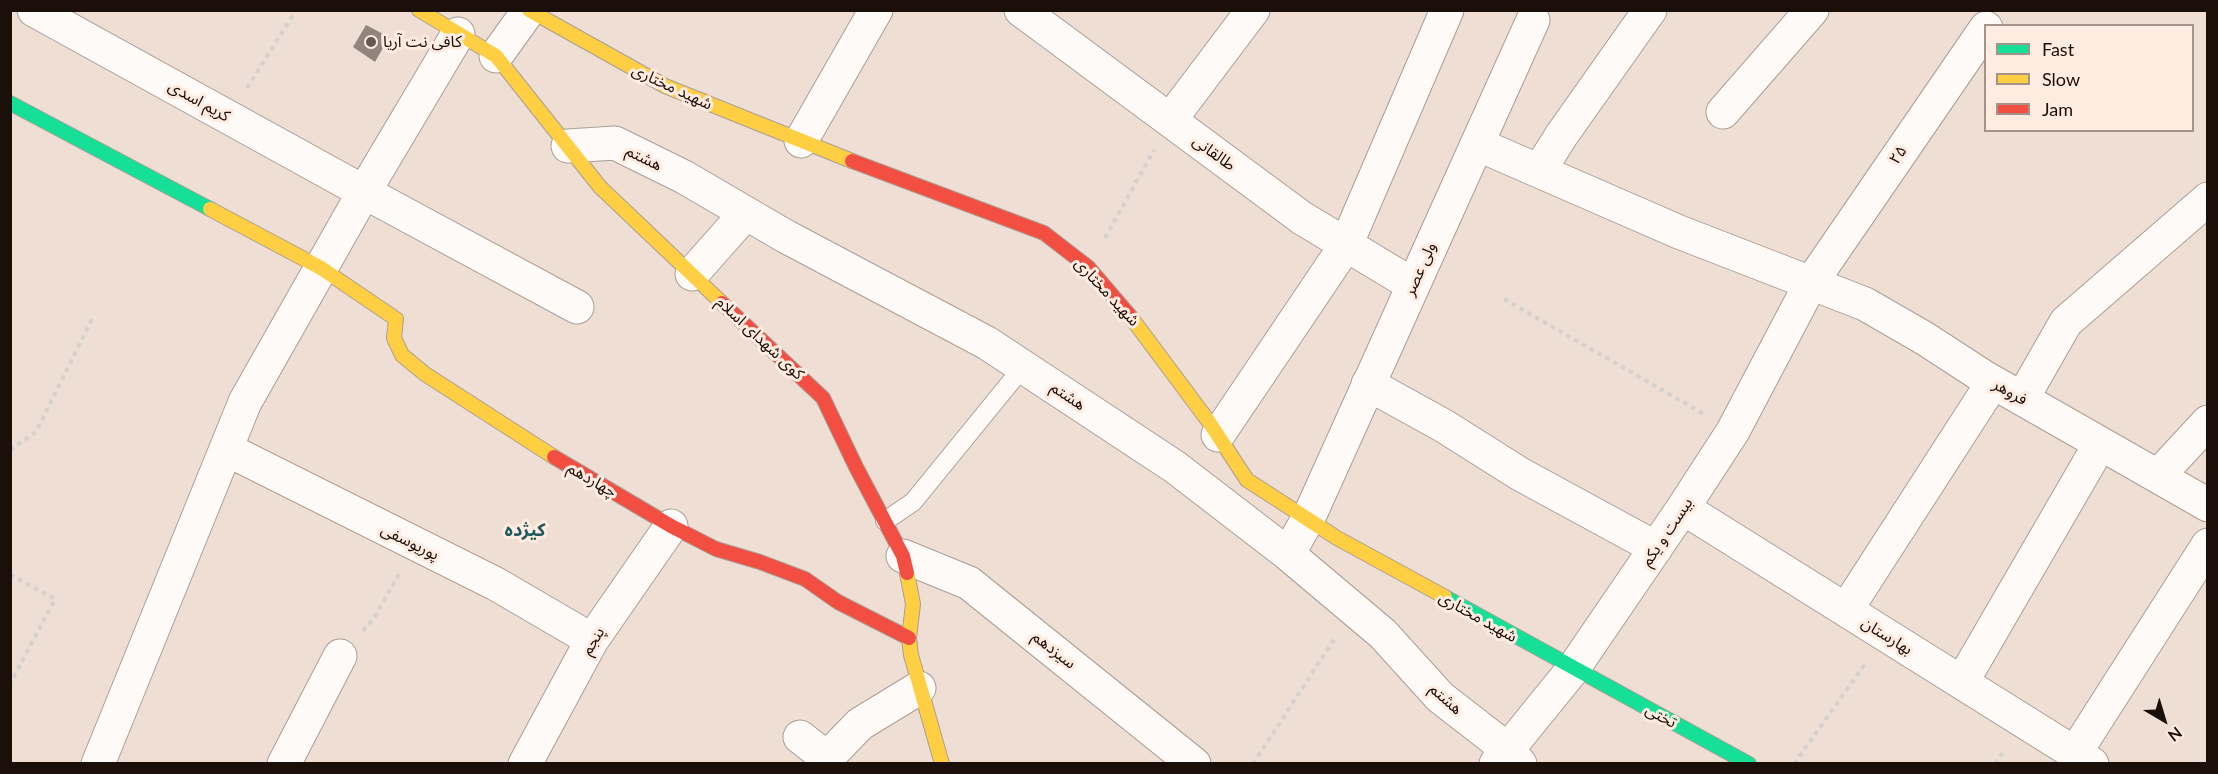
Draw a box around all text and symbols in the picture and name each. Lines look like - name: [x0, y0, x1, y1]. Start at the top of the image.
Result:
- legend: [1984, 24, 2194, 132]
- place label: کافی نت آریا: [383, 32, 462, 52]
- marker: کافی نت آریا: [364, 35, 378, 49]
- text: Fast: [2042, 38, 2074, 60]
- street label: شهید مختاری: [629, 60, 715, 114]
- text: Slow: [2042, 68, 2080, 90]
- street label: کریم اسدی: [165, 76, 233, 126]
- text: Jam: [2042, 98, 2073, 120]
- street label: طالقانی: [1189, 131, 1239, 175]
- street label: هشتم: [623, 141, 665, 175]
- street label: ۲۵: [1885, 142, 1911, 168]
- street label: ولی عصر: [1400, 239, 1440, 299]
- street label: شهید مختاری: [1070, 254, 1144, 330]
- street label: کوی شهدای اسلام: [712, 292, 808, 384]
- street label: فروهر: [1990, 375, 2030, 409]
- street label: هشتم: [1047, 377, 1089, 415]
- street label: چهاردهم: [564, 458, 620, 502]
- street label: بیست و یکم: [1637, 494, 1697, 570]
- district label: کیژده: [505, 519, 545, 541]
- street label: پوریوسفی: [378, 520, 442, 564]
- street label: شهید مختاری: [1436, 588, 1520, 646]
- street label: بهارستان: [1858, 613, 1916, 659]
- street label: پنجم: [577, 623, 609, 659]
- street label: سیزدهم: [1028, 627, 1080, 673]
- street label: هشتم: [1426, 679, 1466, 719]
- north arrow: [2134, 690, 2194, 750]
- street label: تختی: [1642, 700, 1680, 732]
- text: N: [2165, 723, 2186, 746]

